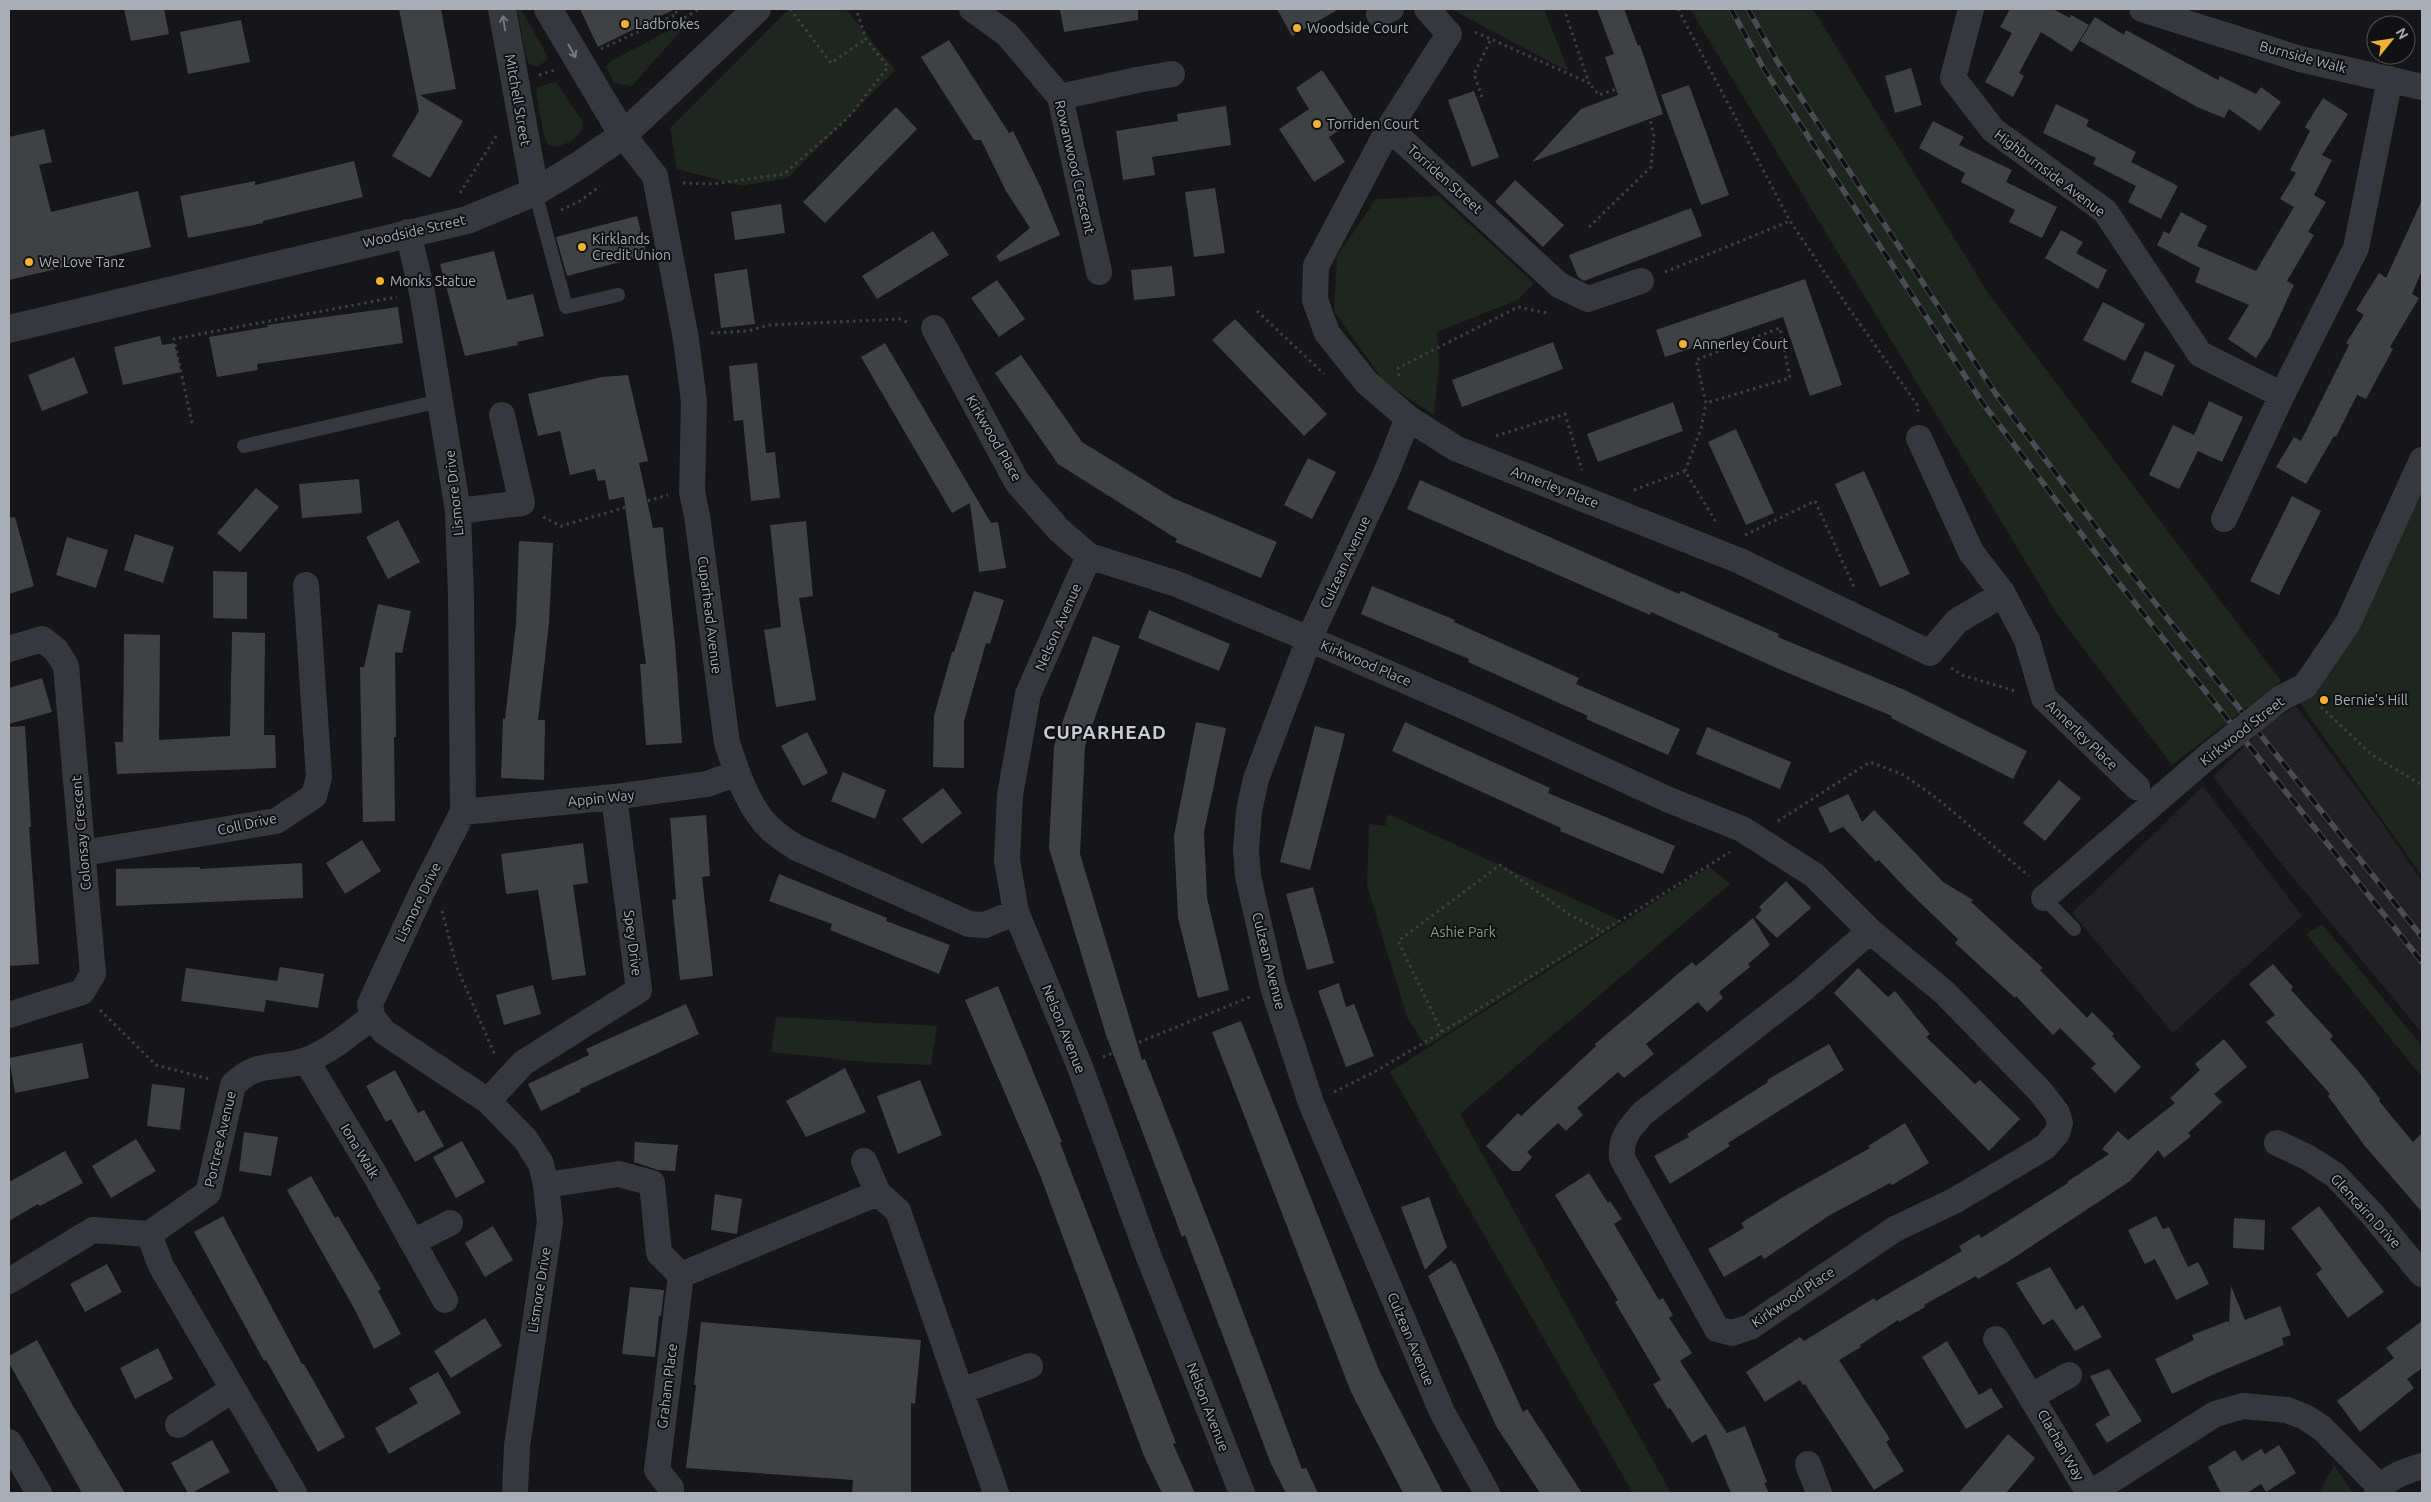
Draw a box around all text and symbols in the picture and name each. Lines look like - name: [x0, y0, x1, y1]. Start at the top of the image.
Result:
- north arrow: [2366, 15, 2416, 65]
- one-way arrow: [499, 16, 509, 32]
- place label: Ladbrokes: [635, 16, 700, 32]
- marker: Ladbrokes: [619, 18, 631, 30]
- place label: Woodside Court: [1307, 20, 1409, 36]
- marker: Woodside Court: [1291, 22, 1303, 34]
- text: N: [2393, 25, 2412, 42]
- street label: Burnside Walk: [2258, 38, 2348, 76]
- one-way arrow: [567, 44, 577, 59]
- street label: Mitchell Street: [502, 53, 534, 148]
- street label: Rowanwood Crescent: [1052, 99, 1098, 236]
- place label: Torriden Court: [1327, 116, 1419, 132]
- marker: Torriden Court: [1311, 118, 1323, 130]
- street label: Highburnside Avenue: [1991, 126, 2109, 220]
- street label: Torriden Street: [1404, 141, 1486, 217]
- street label: Woodside Street: [361, 211, 467, 251]
- place label: Kirklands Credit Union: [592, 231, 671, 263]
- marker: Kirklands Credit Union: [576, 241, 588, 253]
- place label: We Love Tanz: [39, 254, 125, 270]
- marker: We Love Tanz: [23, 256, 35, 268]
- place label: Monks Statue: [390, 273, 476, 289]
- marker: Monks Statue: [374, 275, 386, 287]
- place label: Annerley Court: [1693, 336, 1789, 352]
- marker: Annerley Court: [1677, 338, 1689, 350]
- street label: Kirkwood Place: [963, 392, 1025, 484]
- street label: Lismore Drive: [442, 449, 466, 537]
- street label: Annerley Place: [1509, 463, 1601, 511]
- street label: Culzean Avenue: [1317, 513, 1373, 611]
- street label: Cuparhead Avenue: [695, 555, 725, 675]
- street label: Nelson Avenue: [1032, 581, 1084, 673]
- street label: Kirkwood Place: [1318, 637, 1414, 689]
- place label: Bernie's Hill: [2334, 692, 2408, 708]
- street label: Kirkwood Street: [2197, 693, 2288, 769]
- marker: Bernie's Hill: [2318, 694, 2330, 706]
- street label: Annerley Place: [2043, 697, 2121, 773]
- district label: CUPARHEAD: [1043, 721, 1167, 743]
- street label: Colonsay Crescent: [68, 774, 94, 891]
- street label: Appin Way: [567, 787, 635, 809]
- street label: Coll Drive: [216, 810, 278, 838]
- street label: Lismore Drive: [392, 860, 444, 944]
- street label: Spey Drive: [621, 909, 645, 977]
- street label: Culzean Avenue: [1249, 911, 1289, 1011]
- park label: Ashie Park: [1430, 924, 1496, 940]
- street label: Nelson Avenue: [1039, 982, 1089, 1076]
- street label: Portree Avenue: [201, 1089, 239, 1189]
- street label: Iona Walk: [337, 1121, 383, 1181]
- street label: Glencairn Drive: [2328, 1171, 2404, 1251]
- street label: Lismore Drive: [524, 1246, 554, 1334]
- street label: Kirkwood Place: [1748, 1263, 1838, 1331]
- street label: Culzean Avenue: [1384, 1290, 1438, 1388]
- street label: Graham Place: [654, 1342, 680, 1430]
- street label: Nelson Avenue: [1184, 1360, 1232, 1454]
- street label: Clachan Way: [2034, 1407, 2088, 1483]

